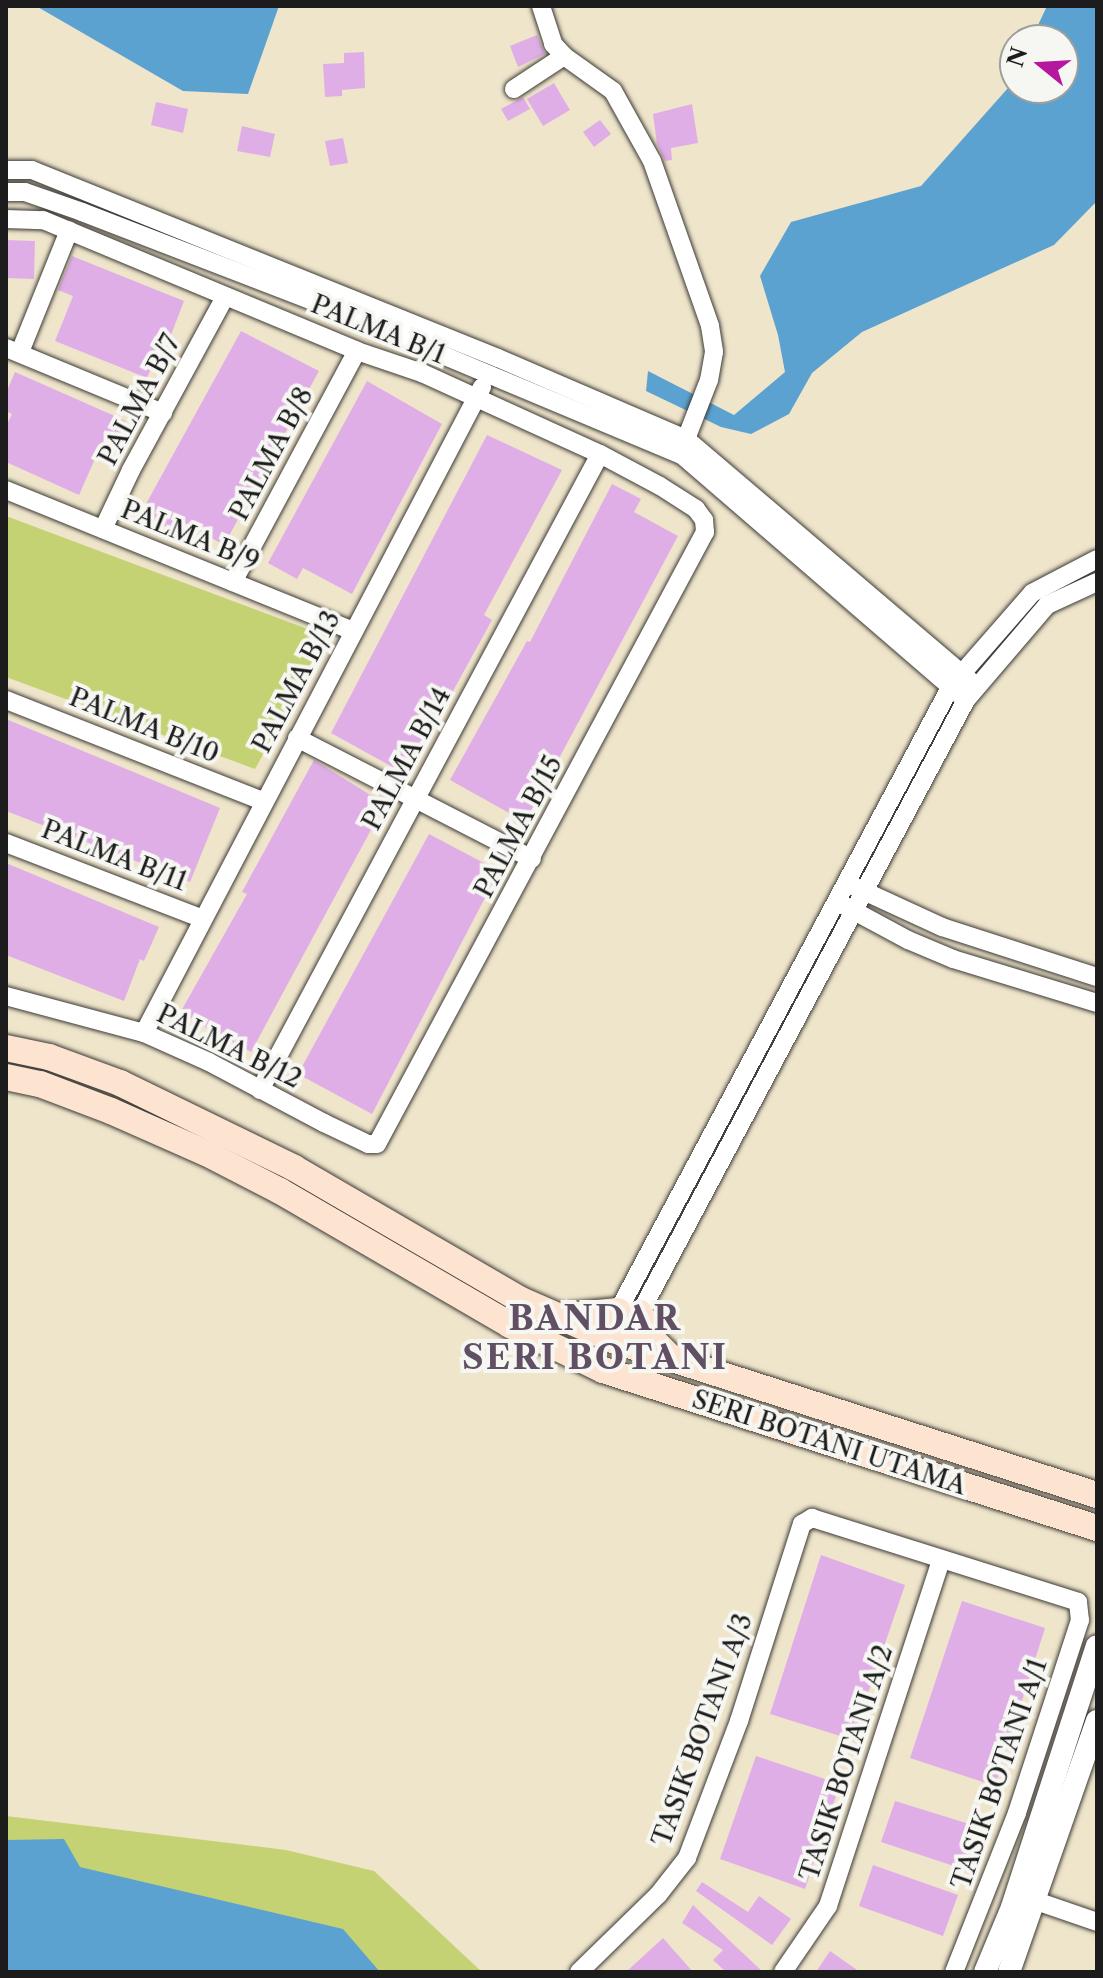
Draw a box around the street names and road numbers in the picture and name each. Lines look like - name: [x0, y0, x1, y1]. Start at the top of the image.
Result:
- street label: PALMA B/1: [306, 289, 450, 371]
- street label: PALMA B/7: [92, 329, 188, 471]
- street label: PALMA B/8: [224, 382, 320, 526]
- street label: PALMA B/9: [116, 494, 264, 578]
- street label: PALMA B/13: [246, 605, 348, 759]
- street label: PALMA B/10: [64, 682, 224, 770]
- street label: PALMA B/14: [356, 682, 458, 836]
- street label: PALMA B/15: [468, 750, 570, 904]
- street label: PALMA B/11: [37, 814, 191, 898]
- street label: PALMA B/12: [151, 998, 307, 1096]
- street label: SERI BOTANI UTAMA: [688, 1384, 970, 1502]
- street label: TASIK BOTANI A/3: [646, 1609, 760, 1851]
- street label: TASIK BOTANI A/2: [794, 1640, 900, 1886]
- street label: TASIK BOTANI A/1: [946, 1654, 1054, 1894]

